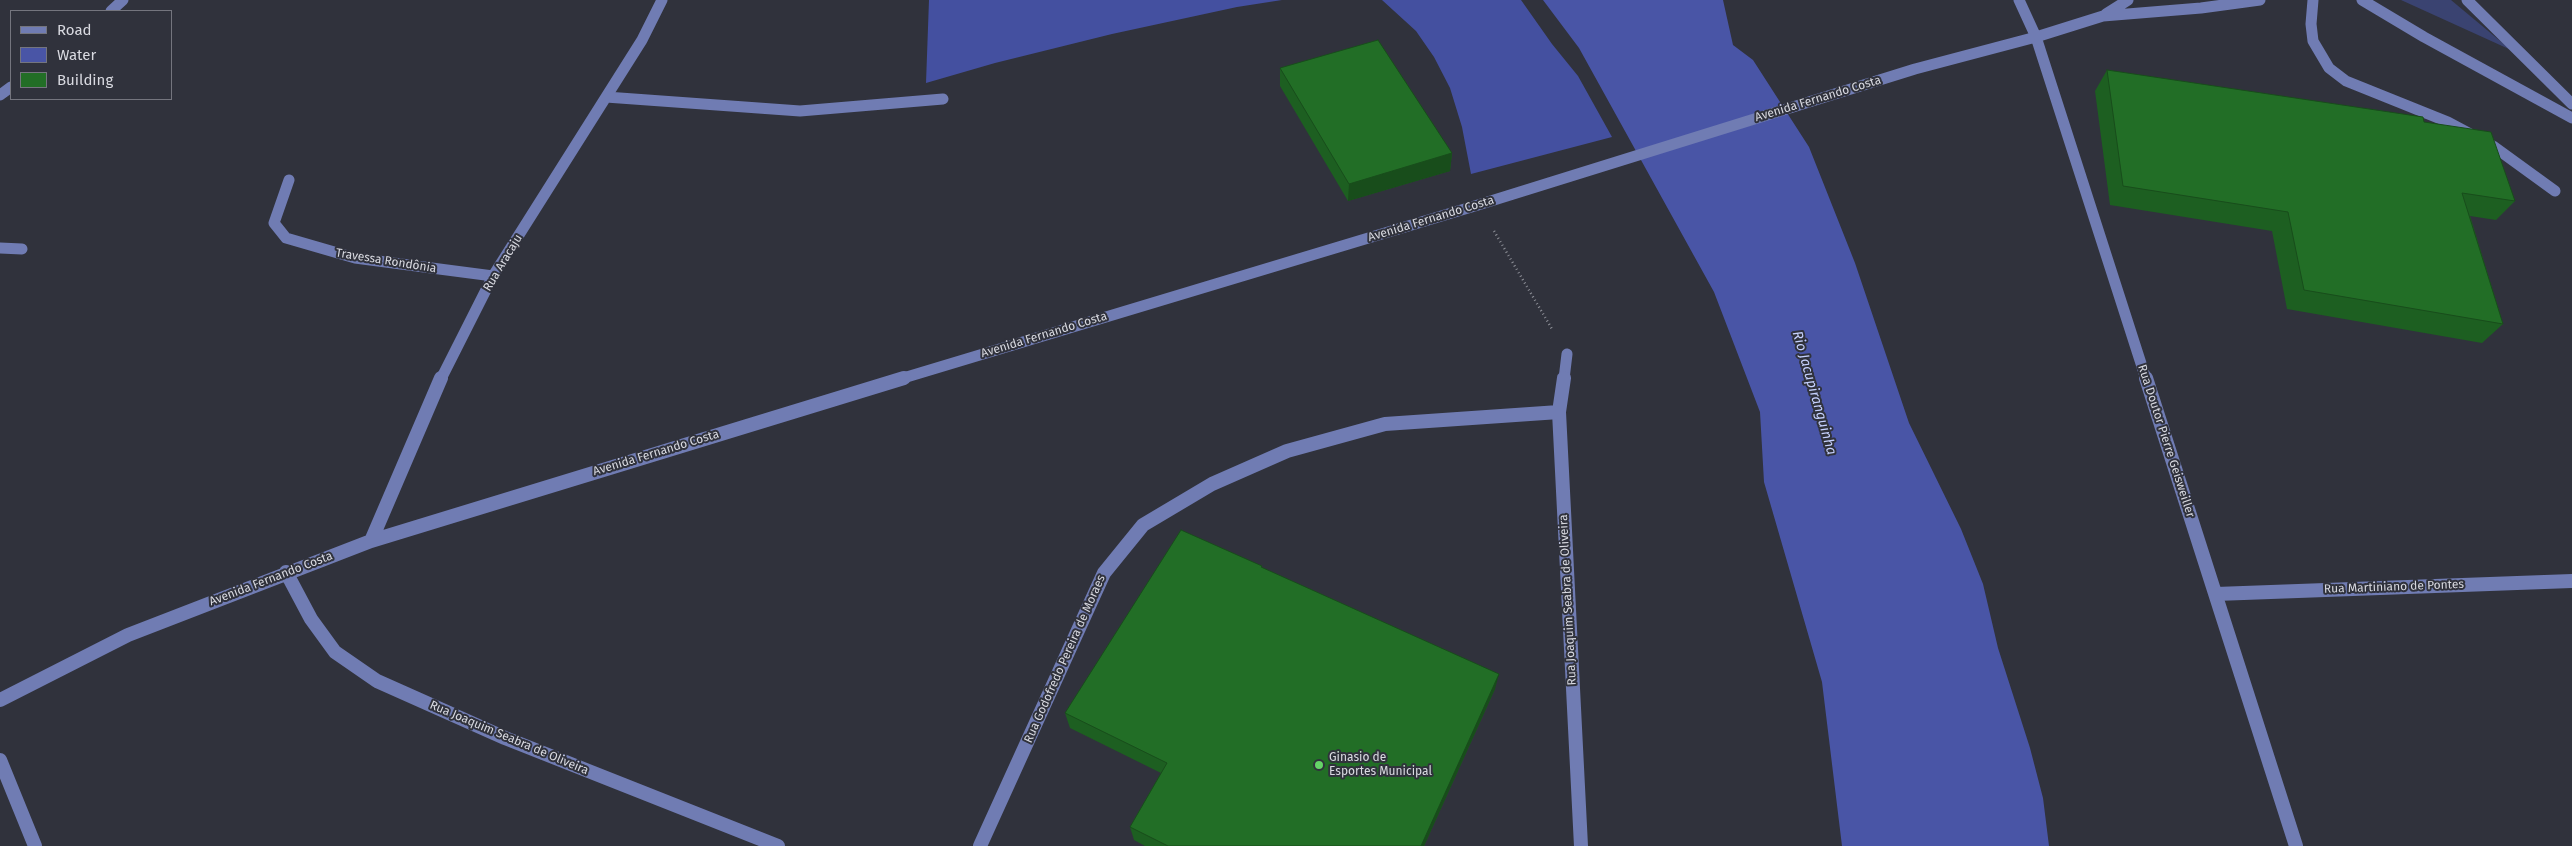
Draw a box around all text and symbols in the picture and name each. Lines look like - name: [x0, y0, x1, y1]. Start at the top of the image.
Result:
- legend: [10, 10, 172, 100]
- text: Road: [57, 21, 92, 39]
- text: Water: [57, 46, 96, 64]
- text: Building: [57, 71, 113, 89]
- street label: Avenida Fernando Costa: [1753, 73, 1883, 125]
- street label: Avenida Fernando Costa: [1366, 193, 1496, 245]
- street label: Rua Aracaju: [480, 232, 526, 294]
- street label: Travessa Rondônia: [335, 246, 437, 276]
- street label: Avenida Fernando Costa: [979, 309, 1109, 361]
- water label: Rio Jacupiranguinha: [1788, 329, 1840, 457]
- street label: Rua Doutor Pierre Geisweiller: [2134, 363, 2198, 519]
- street label: Avenida Fernando Costa: [591, 427, 721, 479]
- street label: Rua Joaquim Seabra de Oliveira: [1556, 514, 1580, 686]
- street label: Avenida Fernando Costa: [207, 549, 335, 609]
- street label: Rua Godofredo Pereira de Moraes: [1021, 573, 1109, 745]
- street label: Rua Martiniano de Pontes: [2324, 577, 2464, 597]
- street label: Rua Joaquim Seabra de Oliveira: [427, 698, 591, 778]
- place label: Ginasio de Esportes Municipal: [1329, 751, 1432, 779]
- marker: Ginasio de Esportes Municipal: [1313, 759, 1325, 771]

